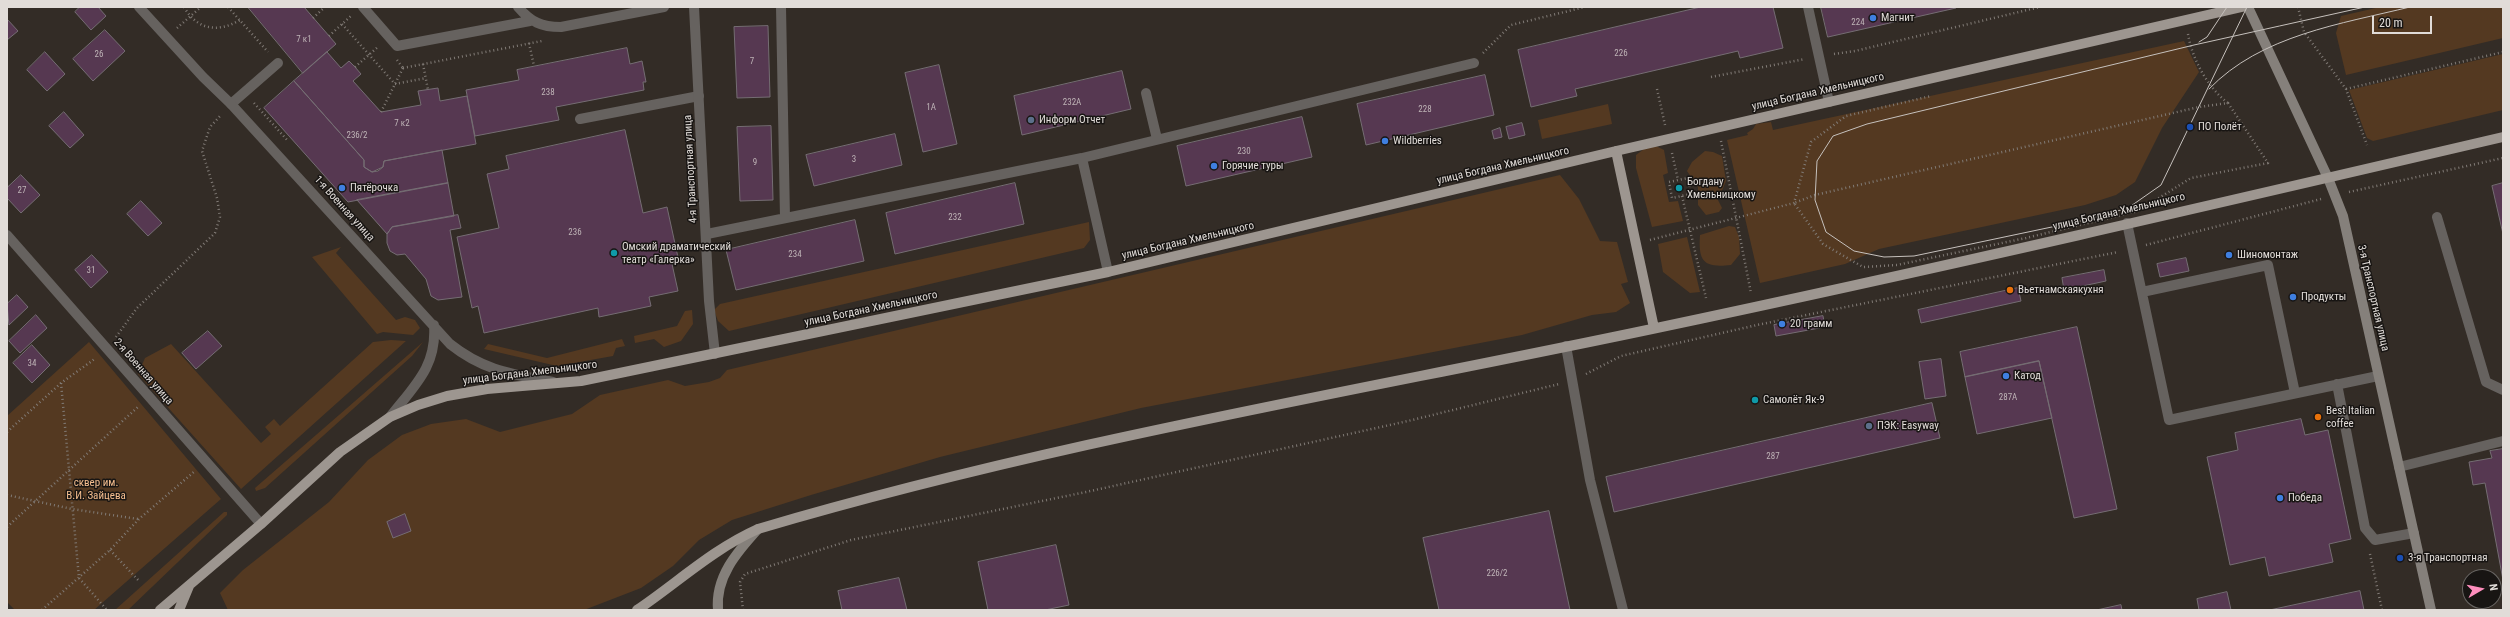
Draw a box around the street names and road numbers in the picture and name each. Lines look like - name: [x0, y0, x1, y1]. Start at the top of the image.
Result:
- street label: улица Богдана Хмельницкого: [1751, 70, 1885, 114]
- street label: 4-я Транспортная улица: [682, 114, 700, 224]
- street label: улица Богдана Хмельницкого: [1436, 144, 1570, 188]
- street label: 1-я Военная улица: [311, 174, 377, 244]
- street label: улица Богдана Хмельницкого: [2052, 190, 2186, 234]
- street label: улица Богдана Хмельницкого: [1121, 219, 1255, 263]
- street label: 3-я Транспортная улица: [2354, 244, 2392, 352]
- street label: улица Богдана Хмельницкого: [803, 288, 939, 330]
- street label: 2-я Военная улица: [111, 336, 175, 408]
- street label: улица Богдана Хмельницкого: [462, 358, 598, 388]

